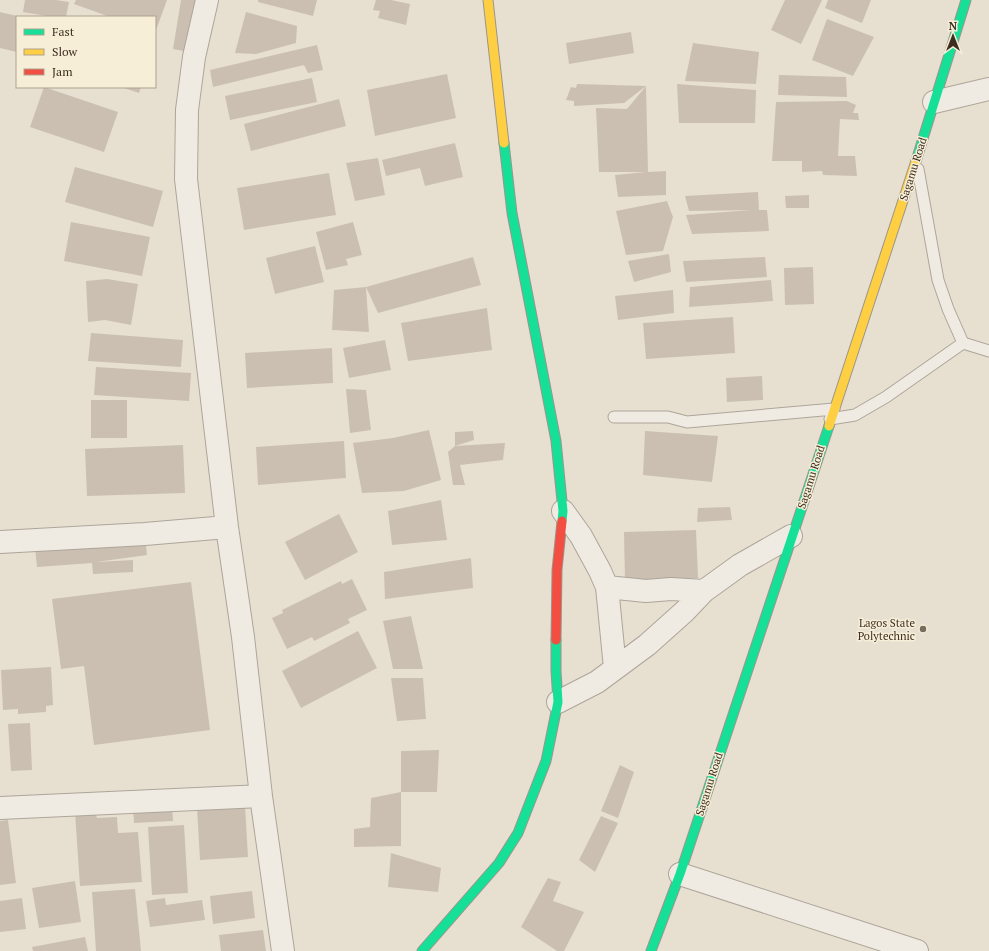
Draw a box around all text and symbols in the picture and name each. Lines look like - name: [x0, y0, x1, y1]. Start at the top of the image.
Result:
- legend: [16, 16, 156, 88]
- north arrow: [933, 16, 973, 56]
- text: N: [949, 19, 958, 33]
- text: Fast: [52, 24, 75, 39]
- text: Slow: [52, 44, 78, 59]
- text: Jam: [52, 64, 73, 79]
- street label: Sagamu Road: [896, 136, 930, 202]
- street label: Sagamu Road: [794, 444, 828, 510]
- place label: Lagos State Polytechnic: [858, 616, 915, 643]
- marker: Lagos State Polytechnic: [918, 624, 928, 634]
- street label: Sagamu Road: [692, 751, 726, 817]

